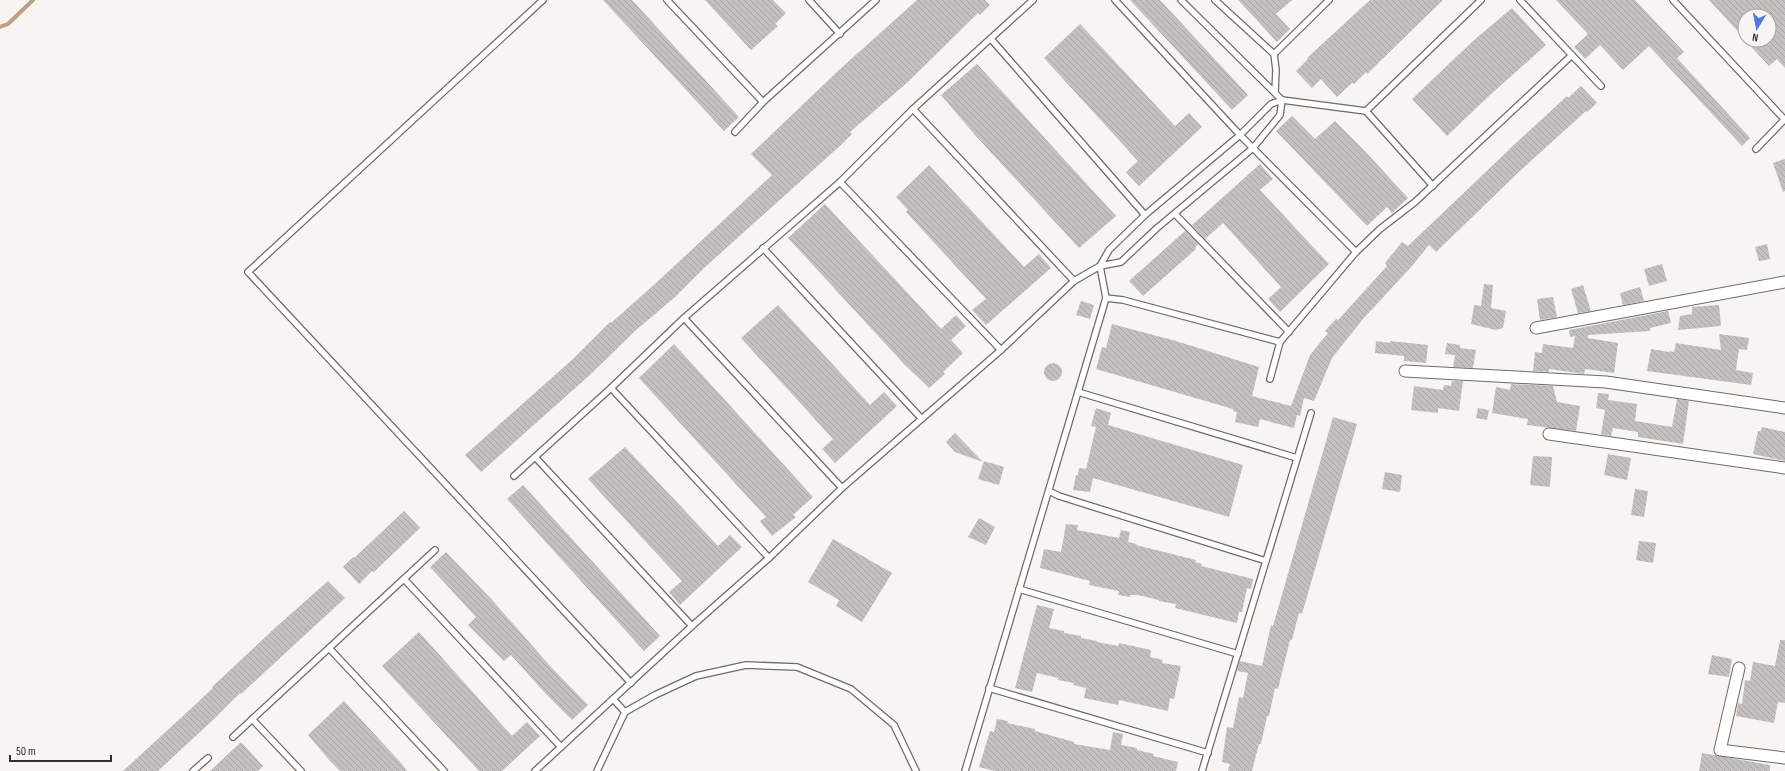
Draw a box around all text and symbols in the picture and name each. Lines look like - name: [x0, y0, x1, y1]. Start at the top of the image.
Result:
- north arrow: [1737, 8, 1777, 48]
- text: N: [1751, 30, 1759, 44]
- scale bar: [10, 737, 111, 763]
- text: 50 m: [16, 744, 36, 759]

